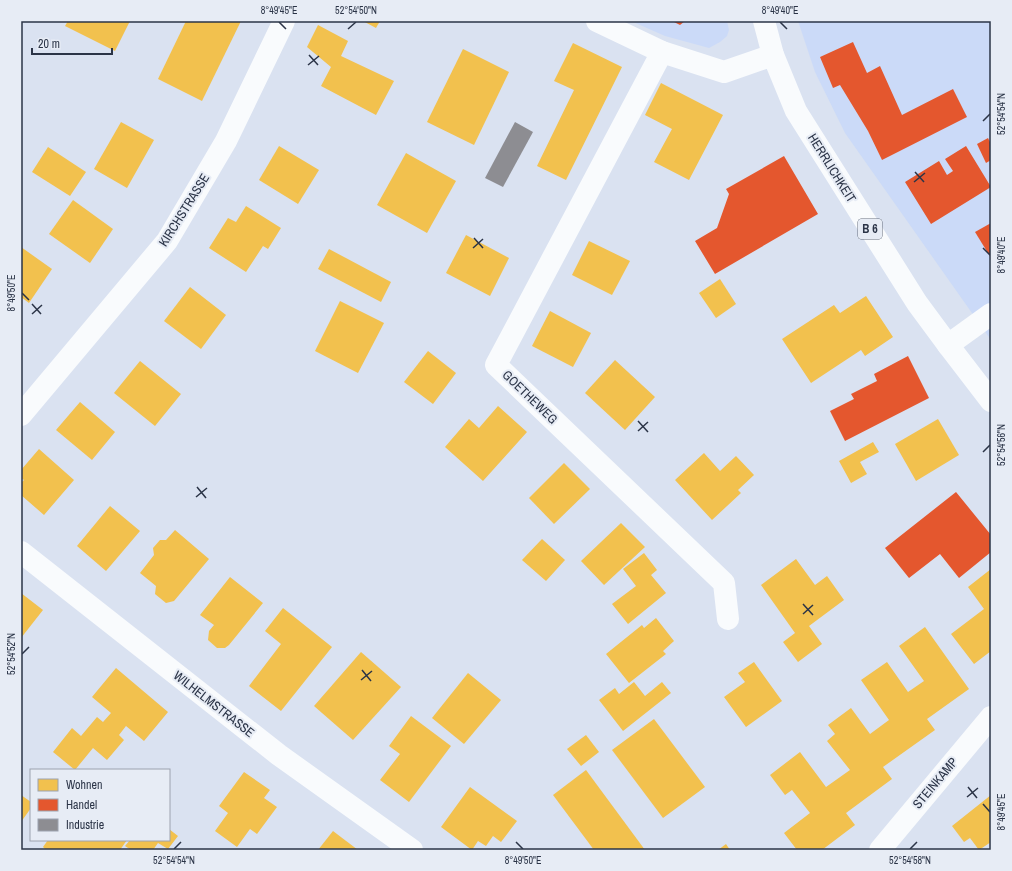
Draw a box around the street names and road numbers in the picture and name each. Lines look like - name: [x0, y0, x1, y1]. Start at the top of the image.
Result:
- street label: HERRLICHKEIT: [804, 130, 860, 206]
- street label: KIRCHSTRASSE: [155, 170, 213, 250]
- road number: B 6: [858, 219, 882, 239]
- street label: GOETHEWEG: [499, 366, 561, 428]
- street label: WILHELMSTRASSE: [170, 667, 258, 741]
- street label: STEINKAMP: [909, 754, 961, 812]

